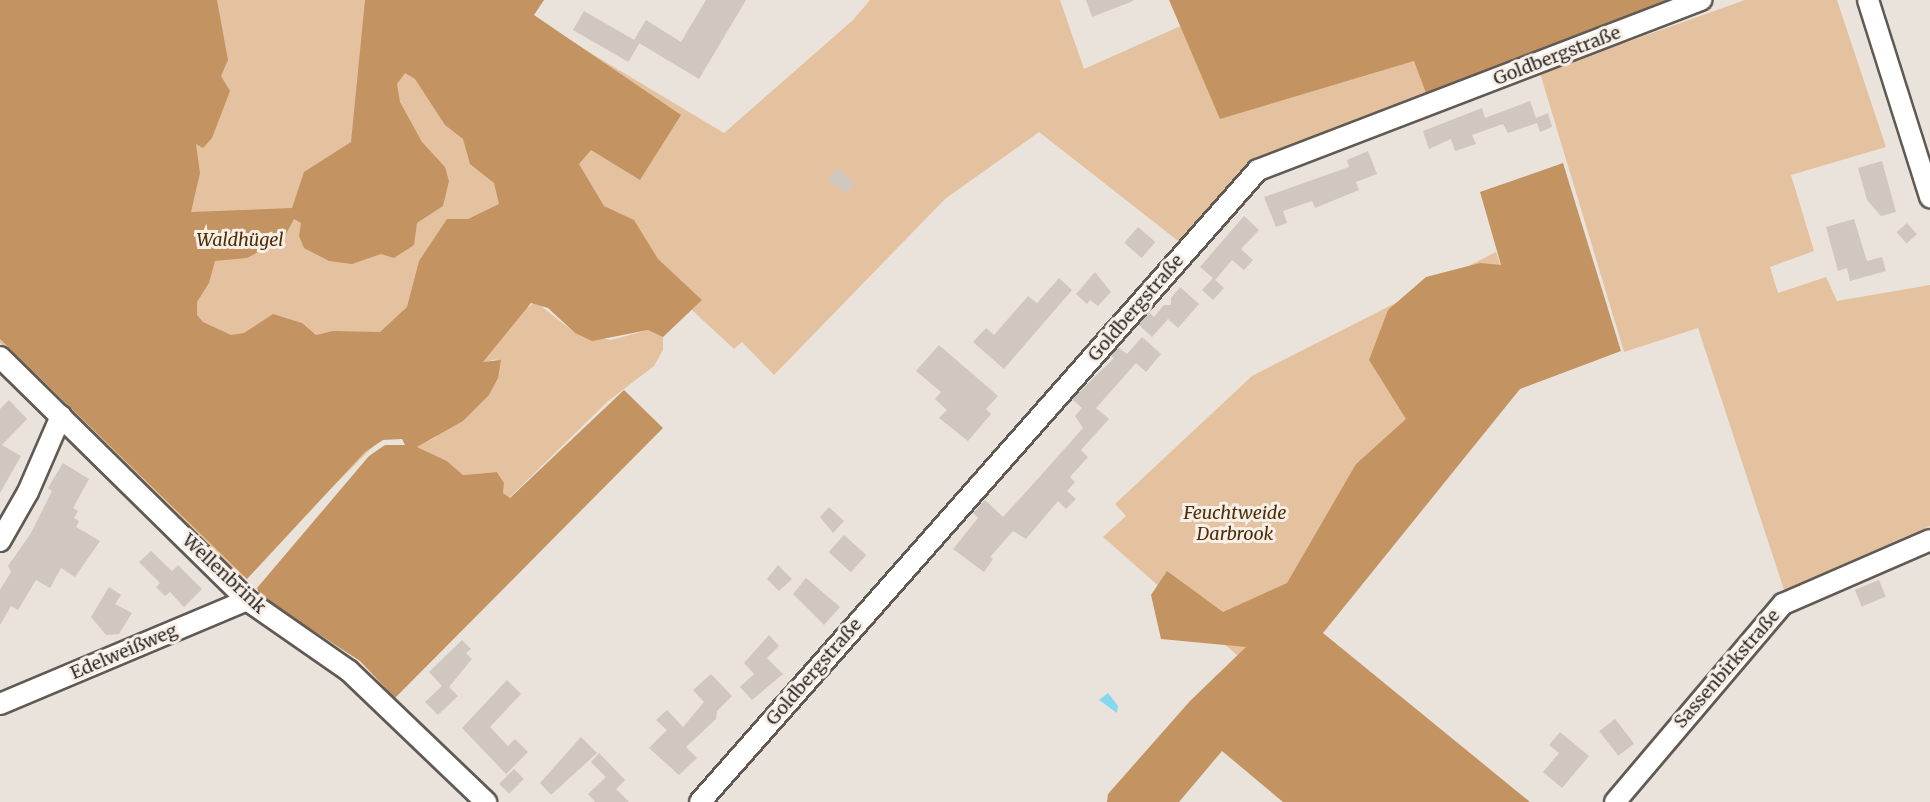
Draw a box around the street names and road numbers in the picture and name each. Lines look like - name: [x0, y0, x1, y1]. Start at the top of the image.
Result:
- street label: Goldbergstraße: [1490, 22, 1624, 90]
- street label: Goldbergstraße: [1084, 250, 1188, 366]
- street label: Wellenbrink: [178, 530, 270, 618]
- street label: Sassenbirkstraße: [1670, 605, 1784, 733]
- street label: Goldbergstraße: [762, 614, 866, 730]
- street label: Edelweißweg: [67, 620, 181, 684]

